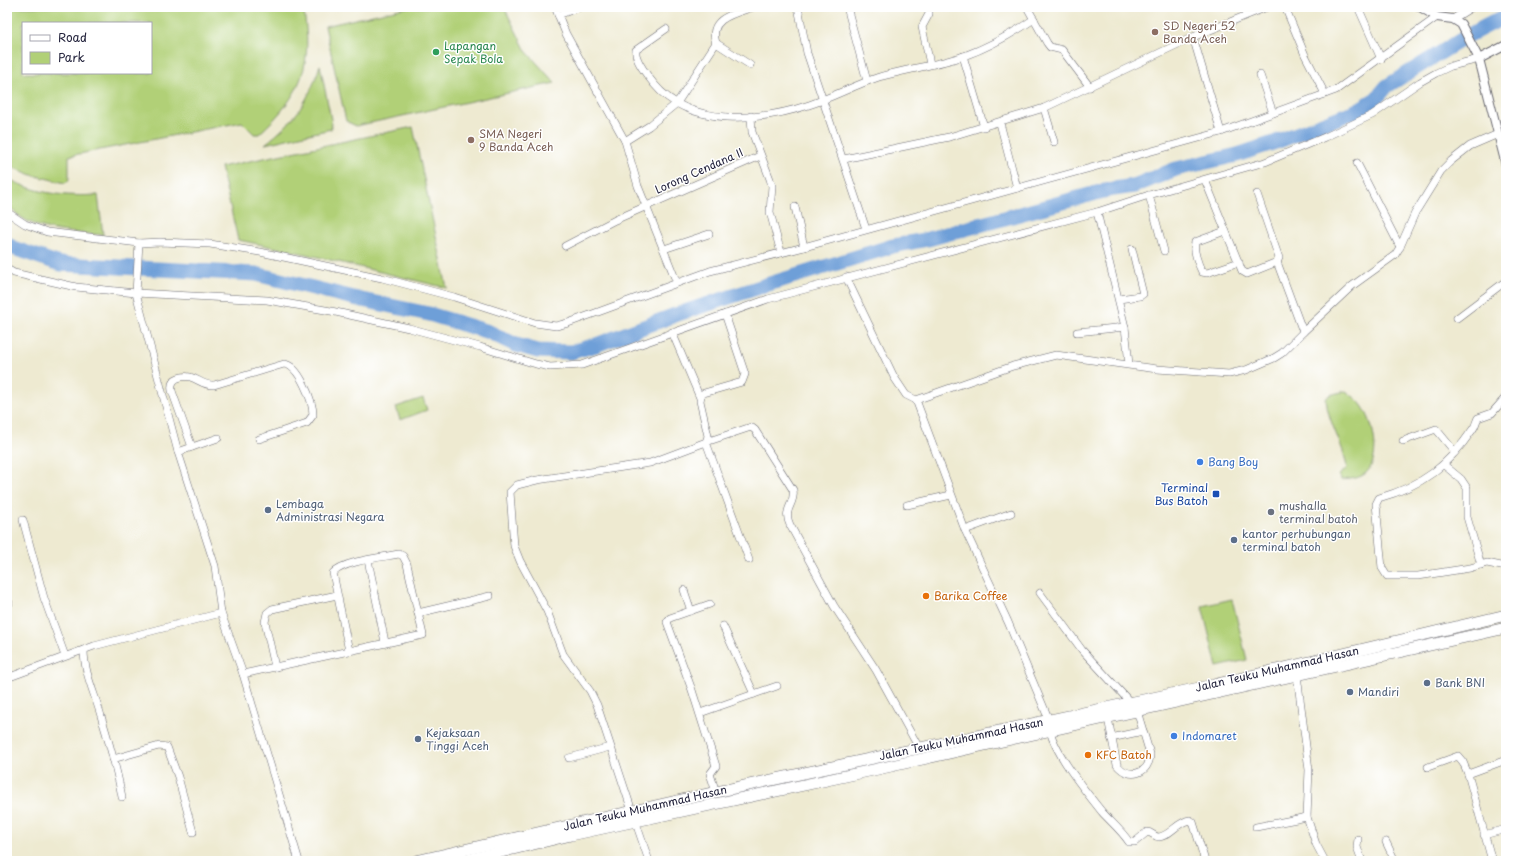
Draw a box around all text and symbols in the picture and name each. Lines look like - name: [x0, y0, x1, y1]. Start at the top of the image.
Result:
- place label: SD Negeri 52 Banda Aceh: [1163, 17, 1236, 47]
- legend: [22, 22, 152, 74]
- marker: SD Negeri 52 Banda Aceh: [1150, 27, 1160, 37]
- text: Road: [58, 28, 87, 46]
- place label: Lapangan Sepak Bola: [444, 37, 503, 67]
- marker: Lapangan Sepak Bola: [431, 47, 441, 57]
- text: Park: [58, 48, 85, 66]
- place label: SMA Negeri 9 Banda Aceh: [479, 125, 554, 155]
- marker: SMA Negeri 9 Banda Aceh: [466, 135, 476, 145]
- street label: Lorong Cendana II: [652, 143, 746, 198]
- place label: Bang Boy: [1208, 453, 1258, 470]
- marker: Bang Boy: [1195, 457, 1205, 467]
- place label: Terminal Bus Batoh: [1154, 479, 1208, 509]
- marker: Terminal Bus Batoh: [1211, 489, 1221, 499]
- place label: Lembaga Administrasi Negara: [276, 495, 385, 525]
- place label: mushalla terminal batoh: [1279, 497, 1358, 527]
- marker: Lembaga Administrasi Negara: [263, 505, 273, 515]
- marker: mushalla terminal batoh: [1266, 507, 1276, 517]
- place label: kantor perhubungan terminal batoh: [1242, 525, 1351, 555]
- marker: kantor perhubungan terminal batoh: [1229, 535, 1239, 545]
- place label: Barika Coffee: [934, 587, 1008, 604]
- marker: Barika Coffee: [921, 591, 931, 601]
- street label: Jalan Teuku Muhammad Hasan: [1193, 641, 1360, 696]
- place label: Bank BNI: [1435, 674, 1485, 691]
- marker: Bank BNI: [1422, 678, 1432, 688]
- place label: Mandiri: [1358, 683, 1399, 700]
- marker: Mandiri: [1345, 687, 1355, 697]
- street label: Jalan Teuku Muhammad Hasan: [877, 713, 1045, 764]
- place label: Kejaksaan Tinggi Aceh: [426, 724, 489, 754]
- place label: Indomaret: [1182, 727, 1237, 744]
- marker: Indomaret: [1169, 731, 1179, 741]
- marker: Kejaksaan Tinggi Aceh: [413, 734, 423, 744]
- place label: KFC Batoh: [1096, 746, 1152, 763]
- marker: KFC Batoh: [1083, 750, 1093, 760]
- street label: Jalan Teuku Muhammad Hasan: [561, 780, 728, 835]

